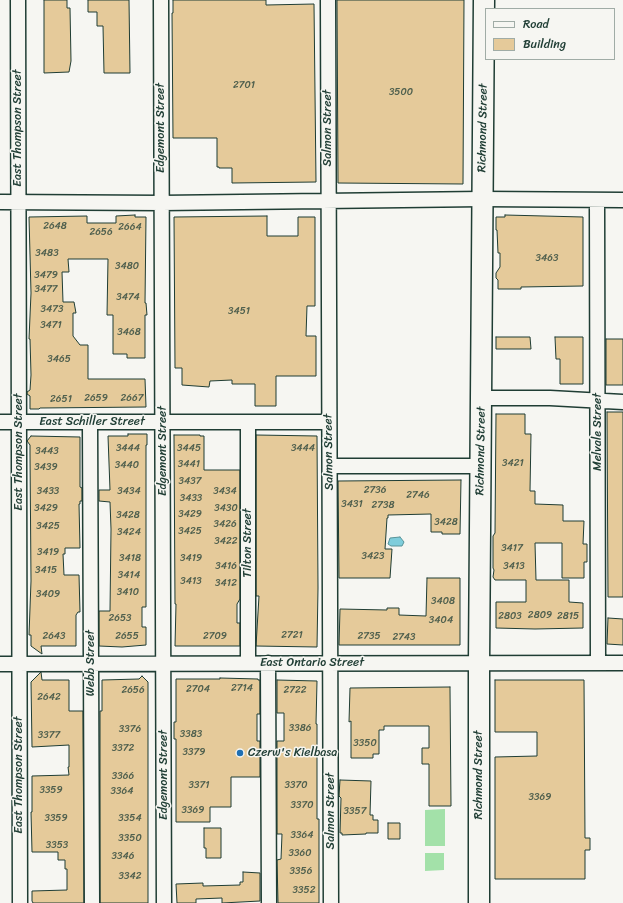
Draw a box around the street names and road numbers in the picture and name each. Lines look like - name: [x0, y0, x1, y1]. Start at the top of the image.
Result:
- street label: East Thompson Street: [11, 69, 25, 187]
- street label: Edgemont Street: [154, 83, 168, 173]
- street label: Richmond Street: [475, 83, 491, 173]
- street label: Salmon Street: [321, 90, 335, 166]
- street label: East Thompson Street: [12, 393, 26, 511]
- street label: Melvale Street: [591, 393, 605, 471]
- street label: Edgemont Street: [156, 406, 170, 496]
- street label: Richmond Street: [473, 406, 489, 496]
- street label: Salmon Street: [321, 413, 337, 491]
- street label: East Schiller Street: [39, 415, 145, 429]
- street label: Tilton Street: [241, 508, 255, 578]
- street label: Webb Street: [84, 630, 98, 696]
- street label: East Ontario Street: [260, 656, 364, 670]
- street label: East Thompson Street: [12, 716, 26, 834]
- street label: Edgemont Street: [157, 730, 171, 820]
- street label: Richmond Street: [472, 731, 486, 819]
- street label: Salmon Street: [324, 773, 338, 849]

